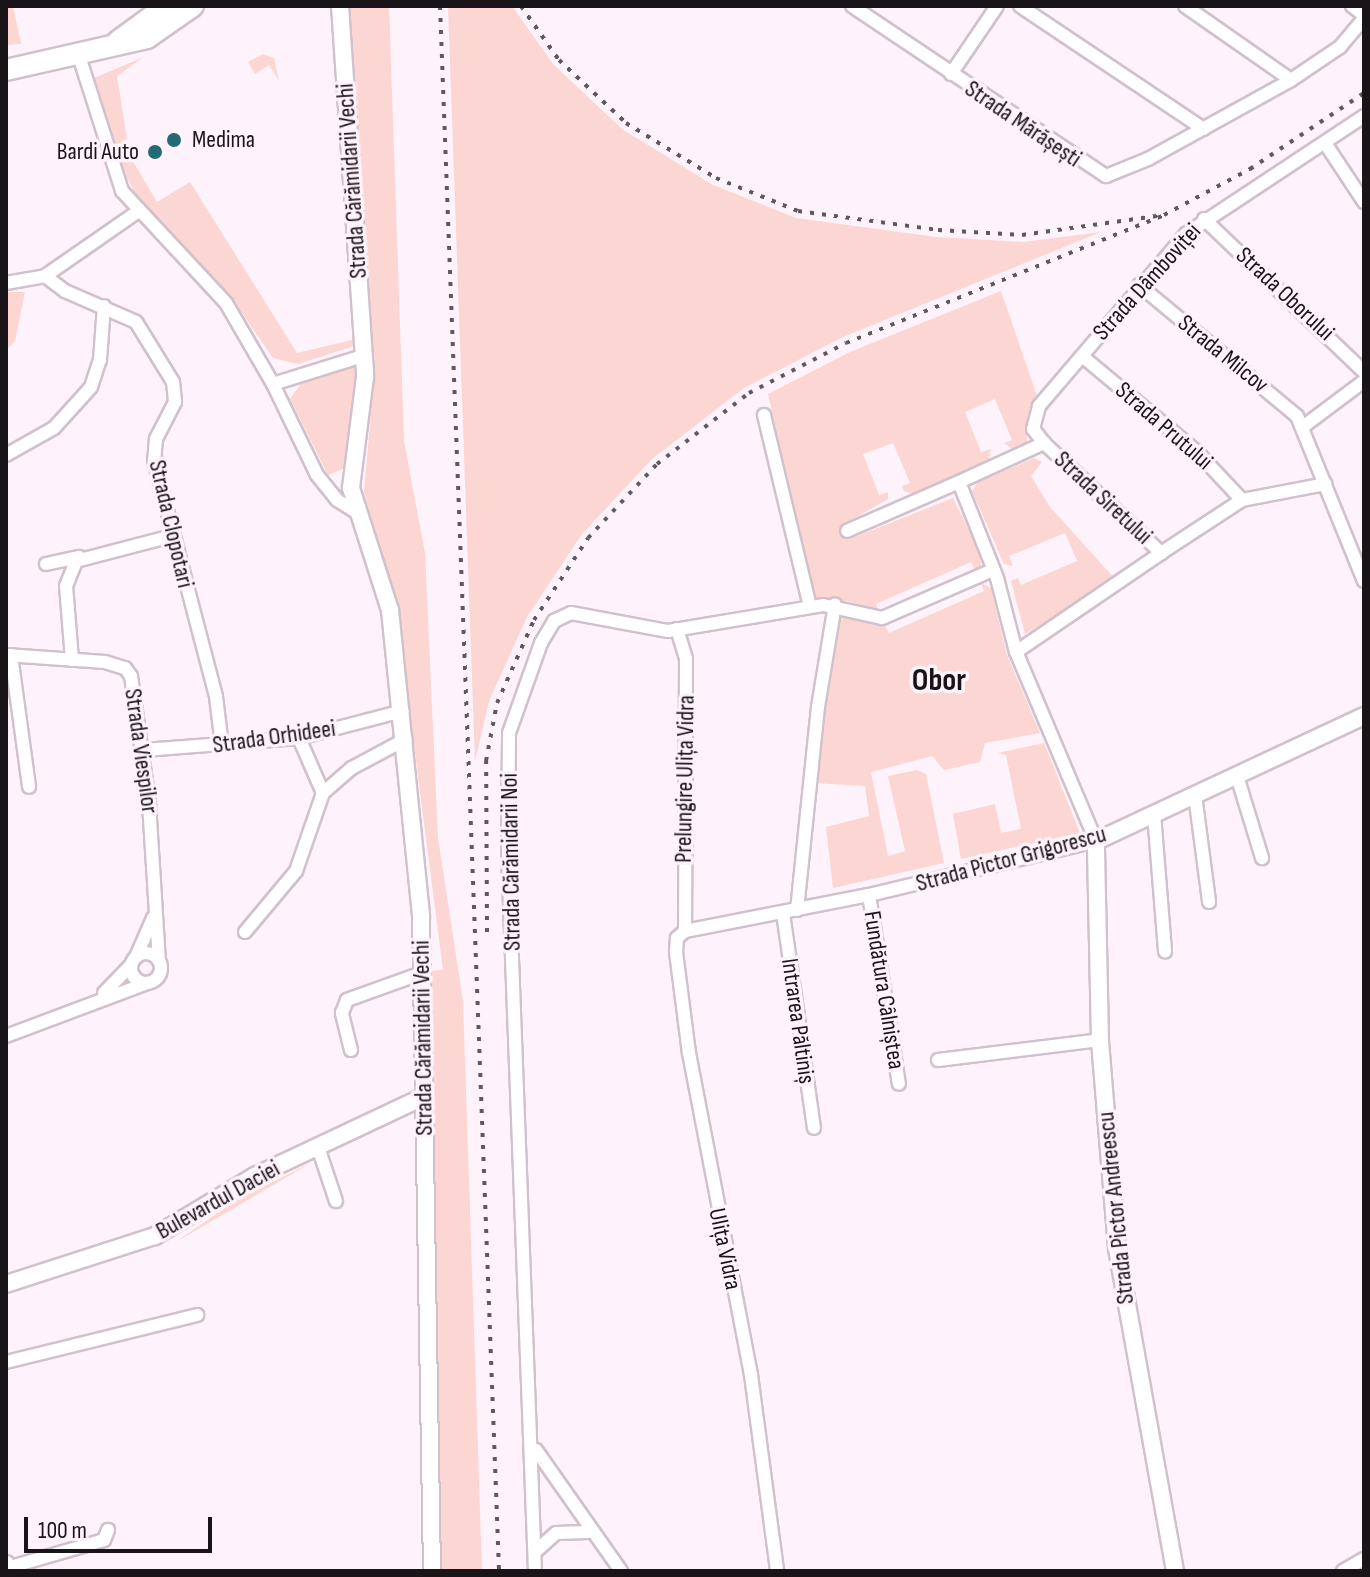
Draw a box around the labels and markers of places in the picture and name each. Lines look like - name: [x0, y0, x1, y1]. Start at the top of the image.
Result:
- place label: Medima: [192, 126, 255, 154]
- marker: Medima: [163, 129, 185, 151]
- place label: Bardi Auto: [57, 138, 139, 166]
- marker: Bardi Auto: [146, 143, 164, 161]

